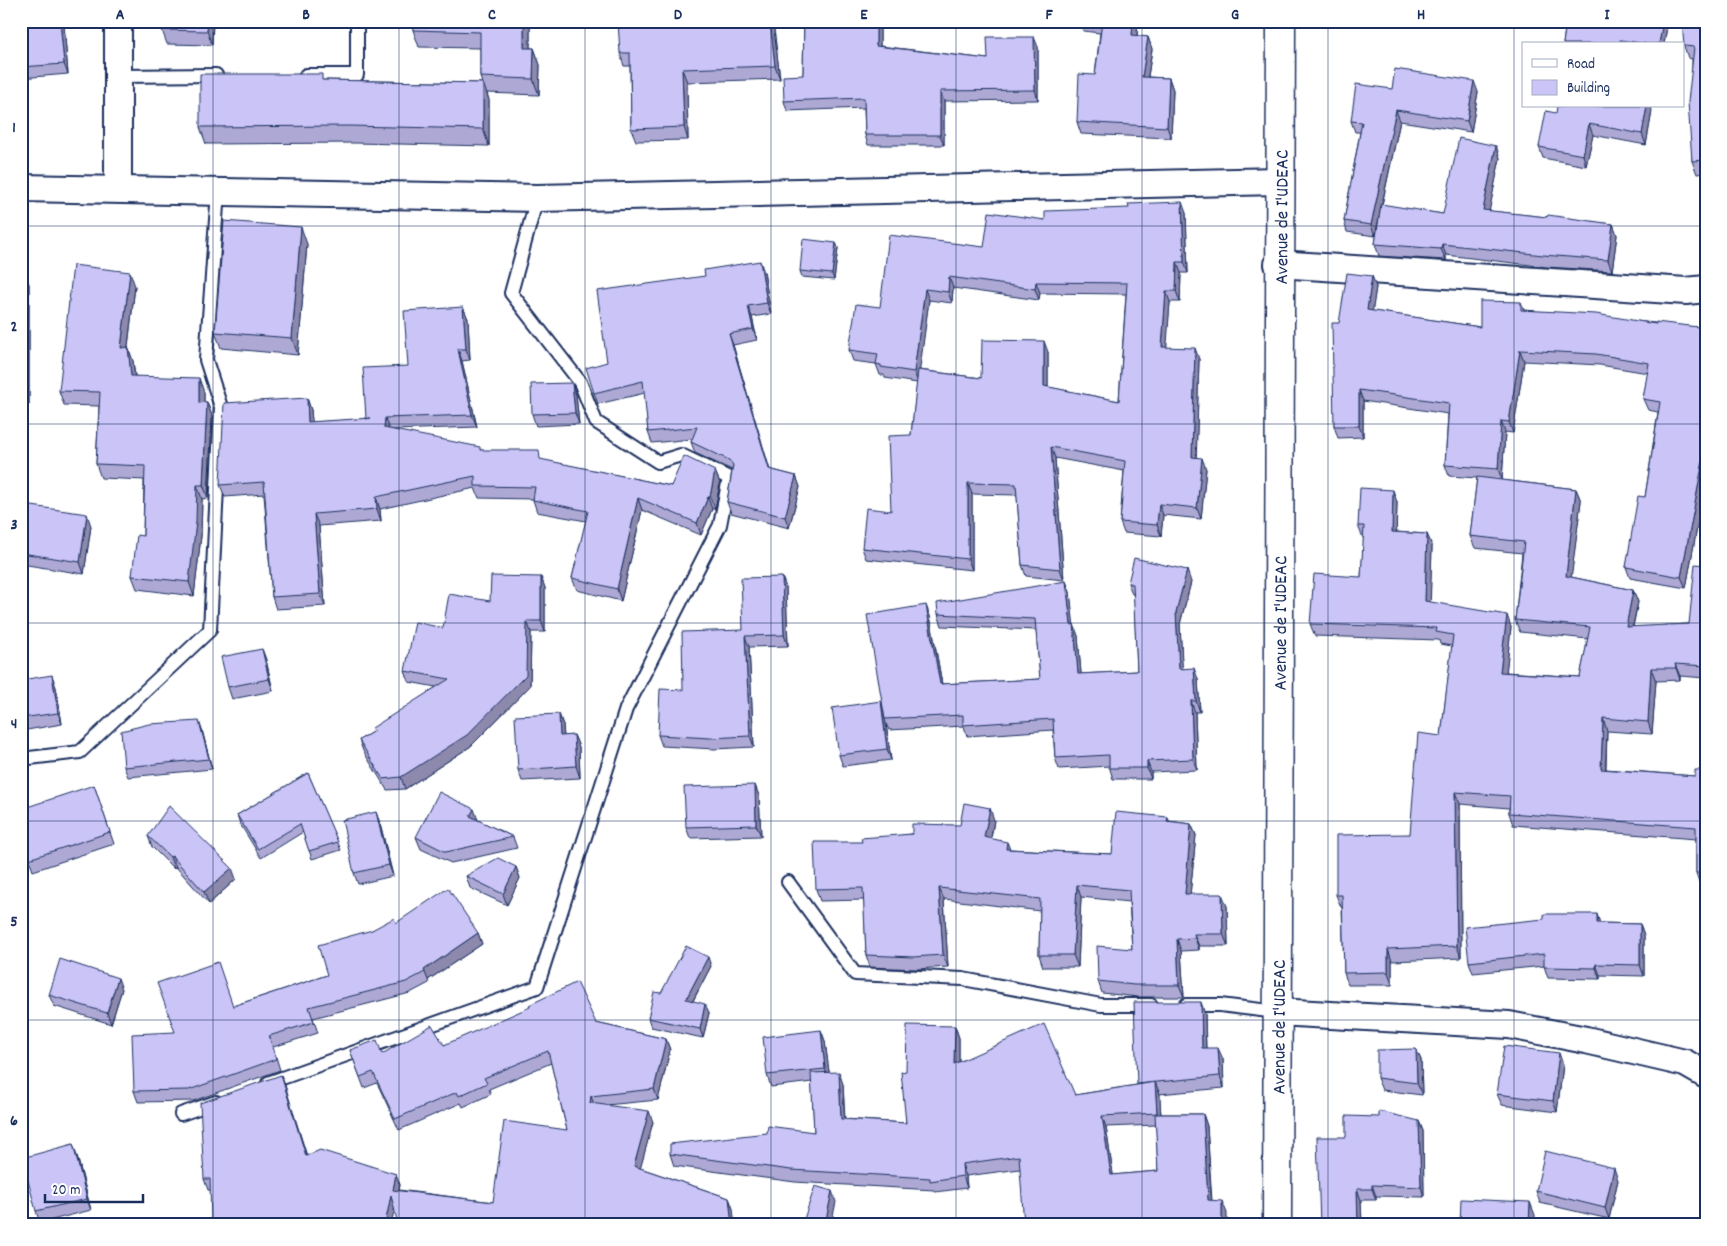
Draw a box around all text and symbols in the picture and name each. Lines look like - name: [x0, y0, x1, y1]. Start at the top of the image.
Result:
- text: A: [116, 4, 125, 27]
- text: B: [302, 4, 310, 27]
- text: C: [488, 4, 496, 27]
- text: D: [674, 4, 683, 27]
- text: E: [860, 4, 868, 27]
- text: F: [1045, 4, 1053, 27]
- text: G: [1231, 4, 1239, 27]
- text: H: [1417, 4, 1425, 27]
- text: I: [1605, 4, 1611, 27]
- legend: [1522, 42, 1684, 108]
- text: Road: [1567, 54, 1595, 76]
- text: Building: [1567, 78, 1610, 100]
- text: 1: [12, 117, 16, 140]
- street label: Avenue de I'UDEAC: [1270, 149, 1298, 285]
- text: 2: [11, 316, 18, 339]
- text: 3: [10, 514, 18, 537]
- street label: Avenue de I'UDEAC: [1269, 555, 1296, 691]
- text: 4: [11, 713, 17, 736]
- text: 5: [10, 911, 18, 934]
- street label: Avenue de I'UDEAC: [1267, 959, 1295, 1095]
- text: 6: [10, 1110, 18, 1133]
- scale bar: [45, 1171, 142, 1203]
- text: 20 m: [52, 1180, 80, 1202]

